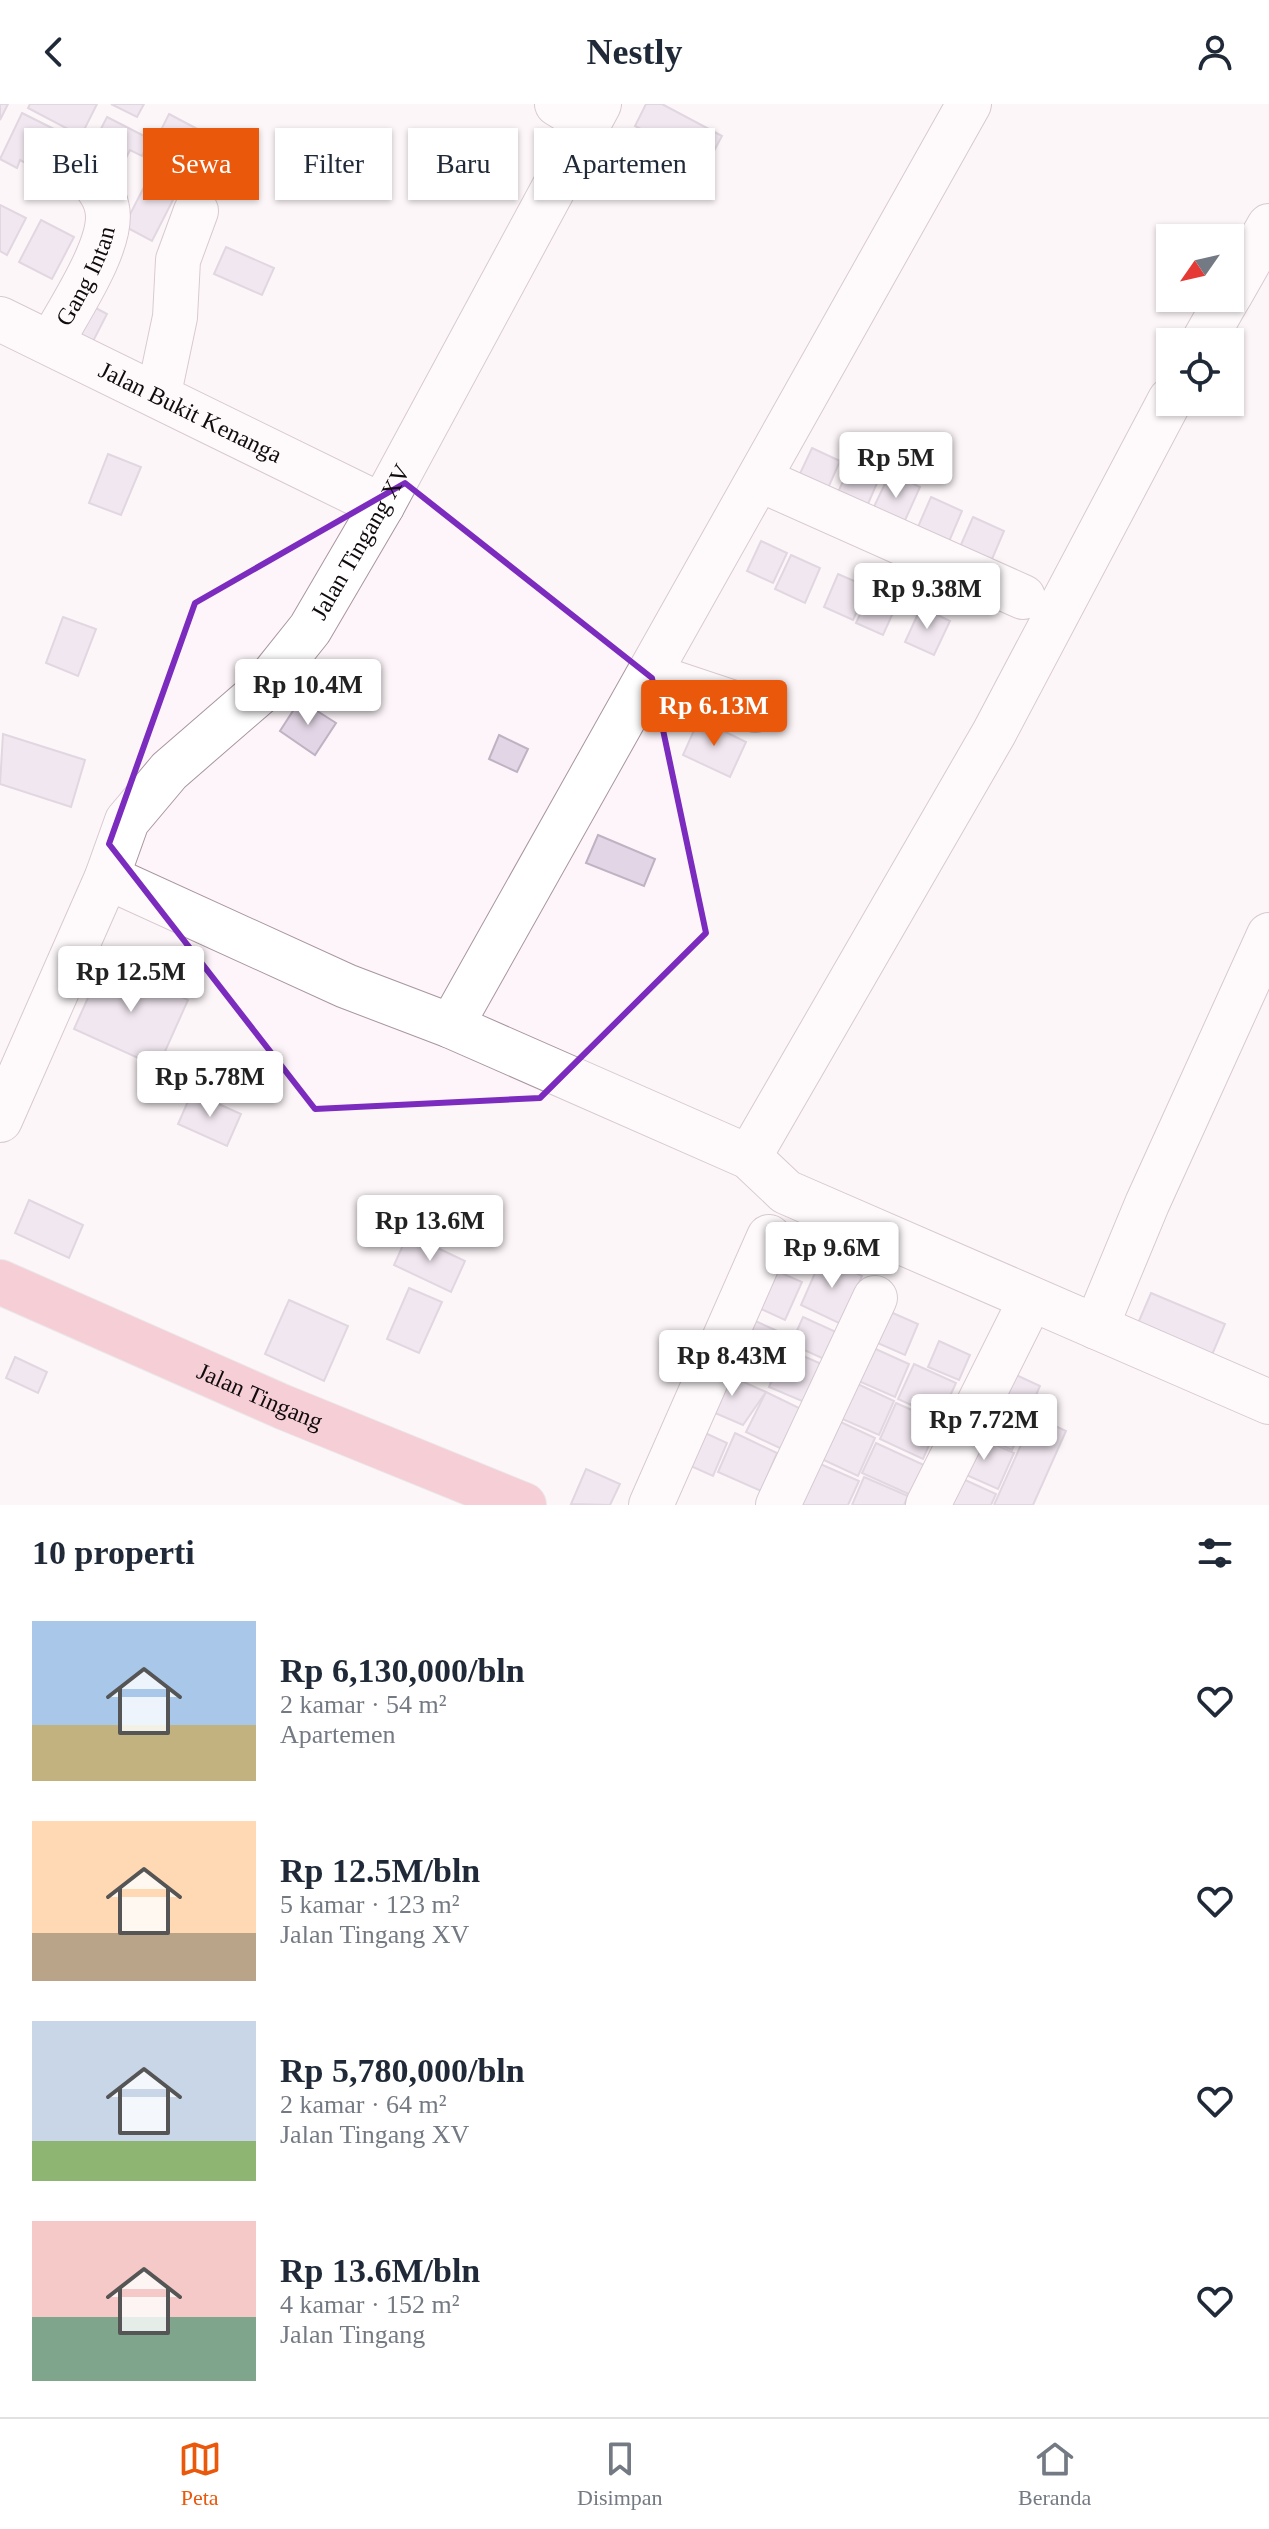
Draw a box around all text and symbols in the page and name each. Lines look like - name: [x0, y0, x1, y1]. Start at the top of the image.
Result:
- icon: back: [32, 30, 76, 74]
- icon: person: [1193, 30, 1237, 74]
- text: Nestly: [587, 32, 682, 72]
- chip: Beli: [24, 128, 127, 200]
- chip: Sewa: [143, 128, 259, 200]
- chip: Filter: [275, 128, 392, 200]
- chip: Baru: [408, 128, 518, 200]
- chip: Apartemen: [534, 128, 715, 200]
- street label: Gang Intan: [51, 224, 120, 330]
- north arrow: [1156, 224, 1244, 312]
- map controls: [1156, 224, 1244, 416]
- button: locate: [1156, 328, 1244, 416]
- street label: Jalan Bukit Kenanga: [95, 357, 286, 468]
- pin: Rp 5M: [840, 432, 952, 500]
- text: Rp 5M: [857, 443, 935, 472]
- street label: Jalan Tingang XV: [306, 459, 415, 624]
- pin: Rp 9.38M: [844, 563, 1010, 631]
- text: Rp 9.38M: [872, 574, 982, 603]
- pin: Rp 10.4M: [225, 659, 391, 727]
- text: Rp 10.4M: [253, 670, 363, 699]
- pin: Rp 6.13M: [631, 680, 797, 748]
- text: Rp 6.13M: [659, 691, 769, 720]
- pin: Rp 12.5M: [48, 946, 214, 1014]
- text: Rp 12.5M: [76, 957, 186, 986]
- pin: Rp 5.78M: [127, 1051, 293, 1119]
- text: Rp 5.78M: [155, 1062, 265, 1091]
- pin: Rp 13.6M: [347, 1195, 513, 1263]
- text: Rp 13.6M: [375, 1206, 485, 1235]
- pin: Rp 9.6M: [758, 1222, 906, 1290]
- text: Rp 9.6M: [784, 1233, 880, 1262]
- pin: Rp 8.43M: [649, 1330, 815, 1398]
- text: Rp 8.43M: [677, 1341, 787, 1370]
- street label: Jalan Tingang: [193, 1358, 326, 1435]
- pin: Rp 7.72M: [901, 1394, 1067, 1462]
- text: Rp 7.72M: [929, 1405, 1039, 1434]
- icon: filters: [1193, 1531, 1237, 1575]
- text: 10 properti: [32, 1534, 195, 1571]
- text: Rp 6,130,000/bln: [280, 1652, 525, 1689]
- icon: home: [96, 1653, 192, 1749]
- icon: heart: [1193, 1679, 1237, 1723]
- text: 2 kamar · 54 m²: [280, 1690, 447, 1719]
- text: Apartemen: [280, 1720, 396, 1749]
- text: Rp 12.5M/bln: [280, 1852, 480, 1889]
- icon: home: [96, 1853, 192, 1949]
- icon: heart: [1193, 1879, 1237, 1923]
- text: 5 kamar · 123 m²: [280, 1890, 460, 1919]
- text: Jalan Tingang XV: [280, 1920, 469, 1949]
- text: Rp 5,780,000/bln: [280, 2052, 525, 2089]
- icon: home: [96, 2053, 192, 2149]
- icon: heart: [1193, 2079, 1237, 2123]
- text: 2 kamar · 64 m²: [280, 2090, 447, 2119]
- text: Jalan Tingang XV: [280, 2120, 469, 2149]
- text: Rp 13.6M/bln: [280, 2252, 480, 2289]
- icon: home: [96, 2253, 192, 2349]
- icon: heart: [1193, 2279, 1237, 2323]
- text: 4 kamar · 152 m²: [280, 2290, 460, 2319]
- text: Jalan Tingang: [280, 2320, 425, 2349]
- tab: Peta: [178, 2437, 222, 2511]
- tab: Disimpan: [577, 2437, 663, 2511]
- tab: Beranda: [1018, 2437, 1091, 2511]

